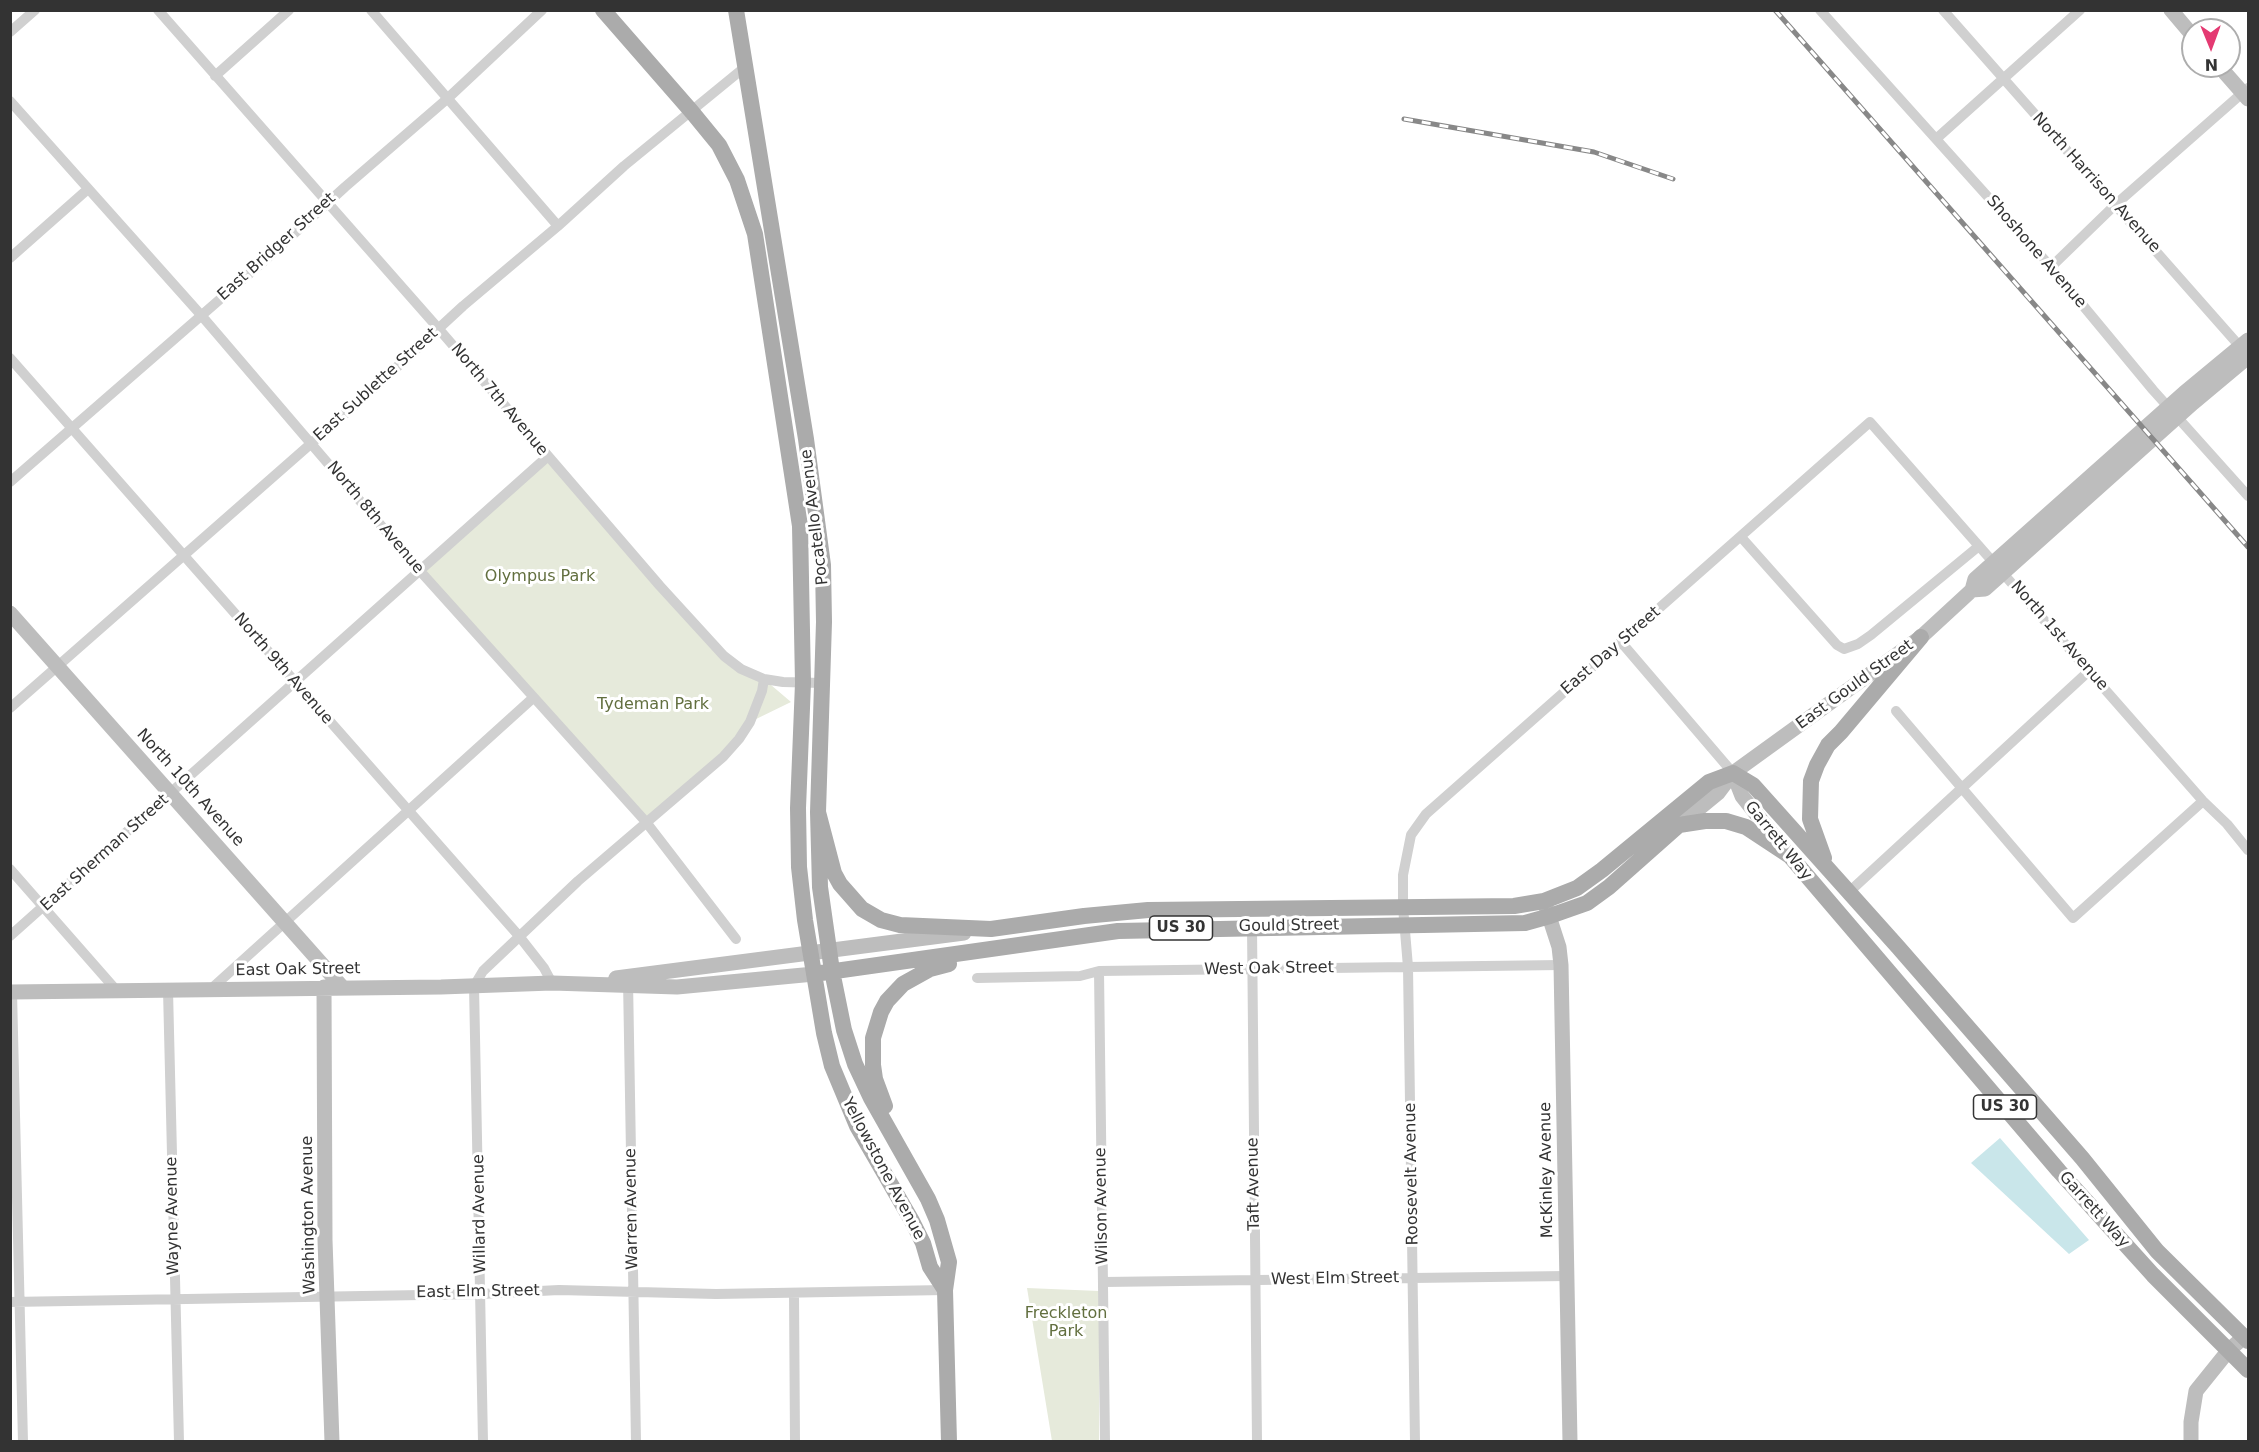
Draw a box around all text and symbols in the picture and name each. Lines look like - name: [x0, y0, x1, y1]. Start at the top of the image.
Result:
- north arrow: [2181, 18, 2241, 78]
- text: N: [2204, 55, 2218, 74]
- street label: North Harrison Avenue: [2028, 109, 2164, 257]
- street label: East Bridger Street: [214, 189, 340, 305]
- street label: Shoshone Avenue: [1982, 192, 2090, 312]
- street label: East Sublette Street: [310, 324, 442, 446]
- street label: North 7th Avenue: [446, 340, 552, 460]
- street label: Pocatello Avenue: [797, 448, 833, 586]
- street label: North 8th Avenue: [322, 458, 428, 578]
- park label: Olympus Park: [485, 567, 595, 587]
- street label: North 1st Avenue: [2006, 577, 2112, 695]
- street label: East Day Street: [1558, 603, 1664, 699]
- street label: North 9th Avenue: [230, 610, 336, 728]
- street label: East Gould Street: [1793, 636, 1917, 734]
- park label: Tydeman Park: [597, 695, 709, 715]
- street label: North 10th Avenue: [132, 725, 248, 851]
- street label: East Sherman Street: [37, 791, 173, 915]
- street label: Garrett Way: [1740, 798, 1816, 884]
- road number: US 30: [1150, 916, 1212, 940]
- street label: Gould Street: [1239, 916, 1339, 936]
- street label: West Oak Street: [1204, 958, 1334, 980]
- street label: East Oak Street: [235, 959, 361, 981]
- street label: Yellowstone Avenue: [837, 1095, 929, 1243]
- road number: US 30: [1974, 1095, 2036, 1119]
- street label: Roosevelt Avenue: [1401, 1102, 1423, 1246]
- street label: McKinley Avenue: [1536, 1102, 1558, 1238]
- street label: Washington Avenue: [298, 1136, 320, 1294]
- street label: Taft Avenue: [1244, 1137, 1264, 1231]
- street label: Wilson Avenue: [1091, 1147, 1113, 1265]
- street label: Warren Avenue: [621, 1148, 643, 1270]
- street label: Willard Avenue: [469, 1154, 491, 1274]
- street label: Wayne Avenue: [162, 1157, 184, 1275]
- street label: Garrett Way: [2055, 1168, 2133, 1252]
- street label: West Elm Street: [1271, 1268, 1399, 1290]
- street label: East Elm Street: [416, 1281, 540, 1303]
- park label: Freckleton Park: [1025, 1304, 1107, 1342]

